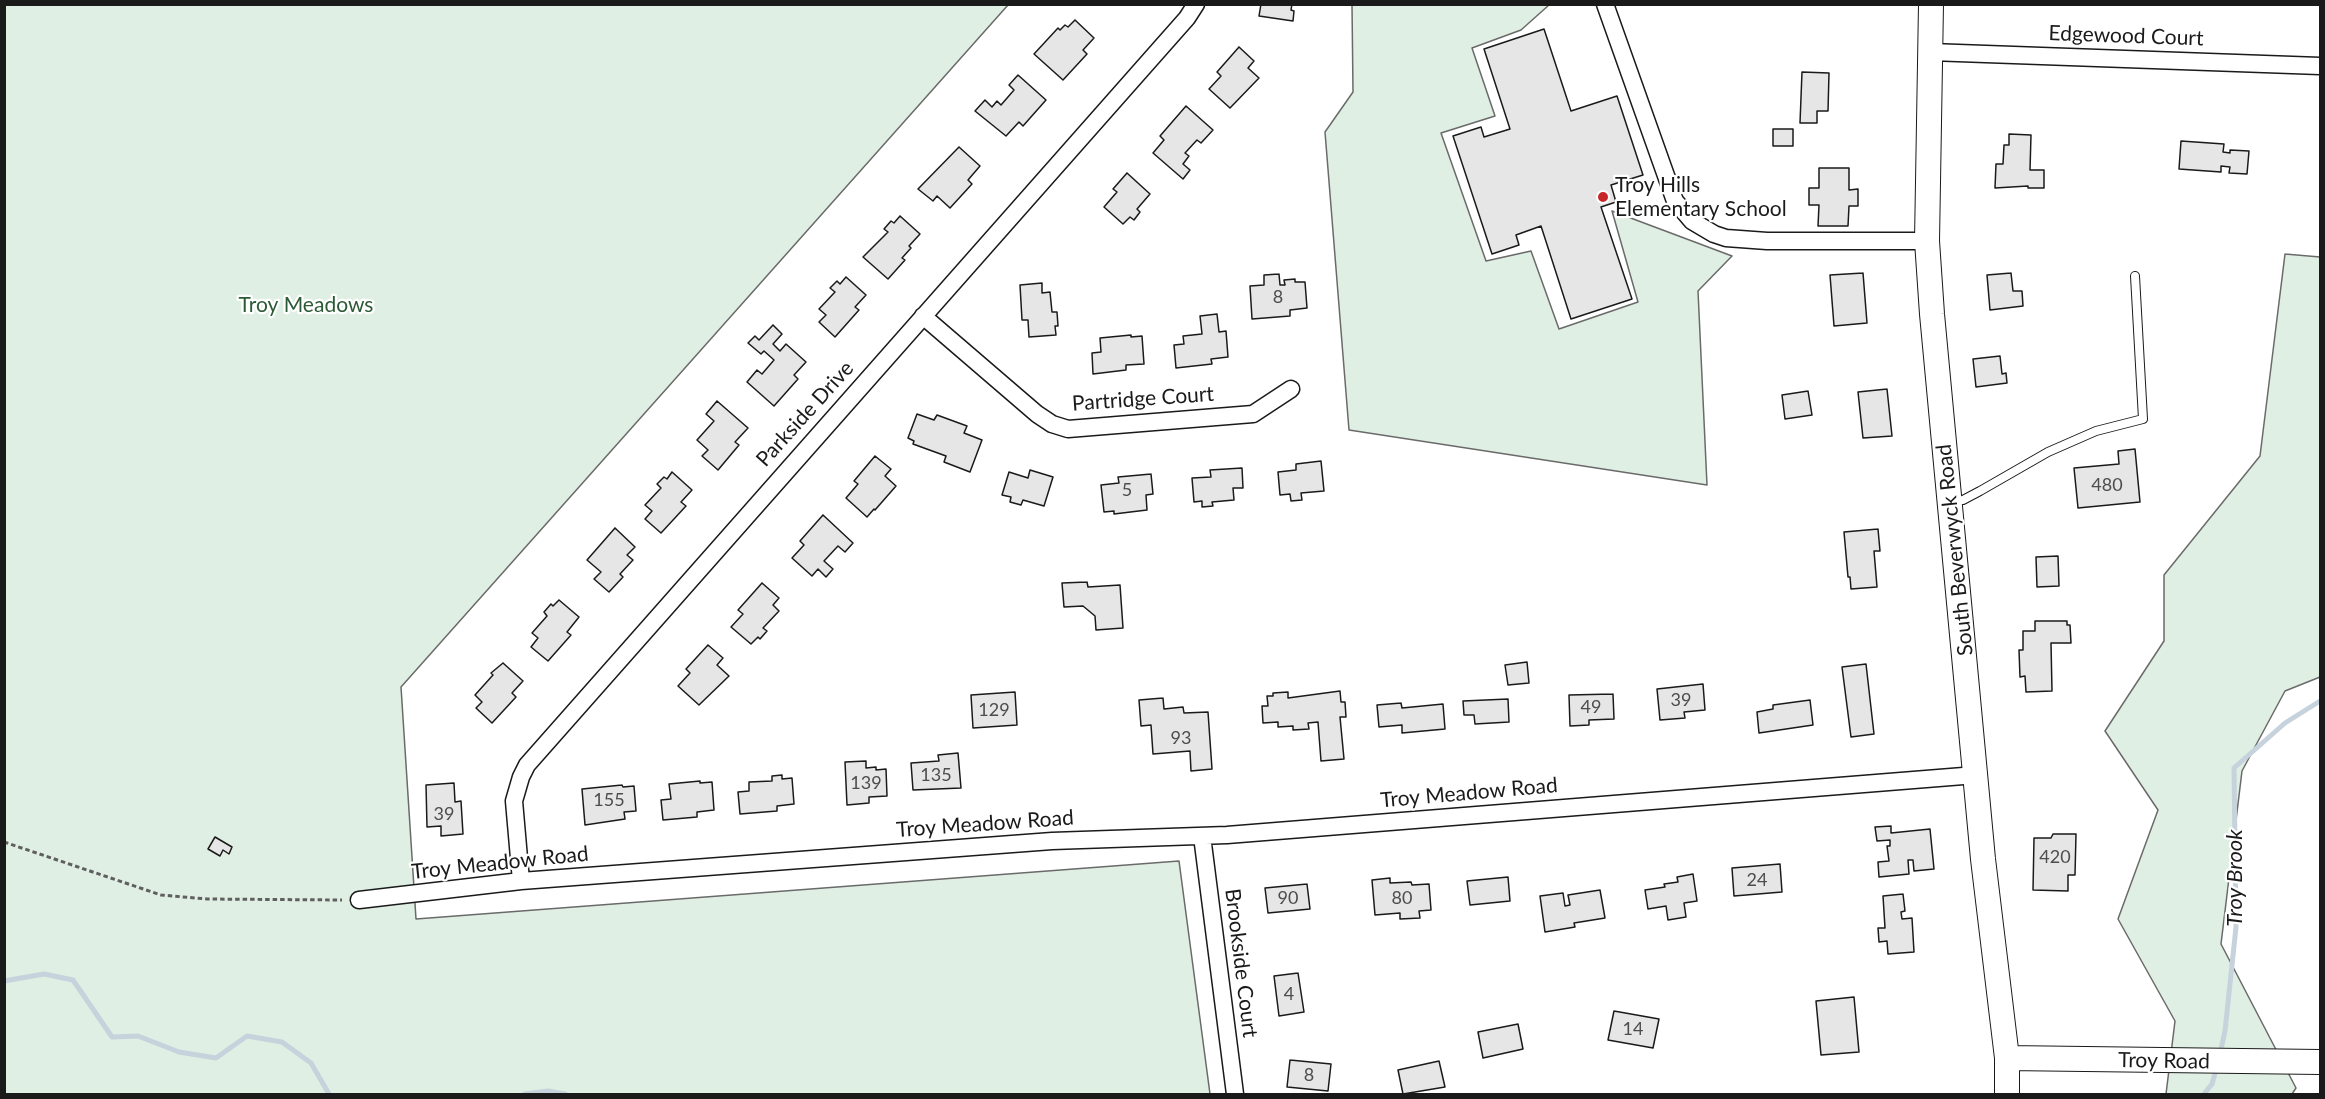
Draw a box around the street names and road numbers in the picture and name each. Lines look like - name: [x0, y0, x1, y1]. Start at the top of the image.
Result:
- street label: Edgewood Court: [2048, 21, 2204, 51]
- street label: Parkside Drive: [751, 356, 859, 472]
- street label: Partridge Court: [1071, 381, 1215, 417]
- street label: South Beverwyck Road: [1931, 443, 1979, 657]
- street label: Troy Meadow Road: [1379, 773, 1559, 813]
- street label: Troy Meadow Road: [895, 805, 1075, 843]
- street label: Troy Meadow Road: [410, 841, 590, 885]
- street label: Brookside Court: [1219, 887, 1263, 1039]
- street label: Troy Road: [2118, 1048, 2210, 1074]

